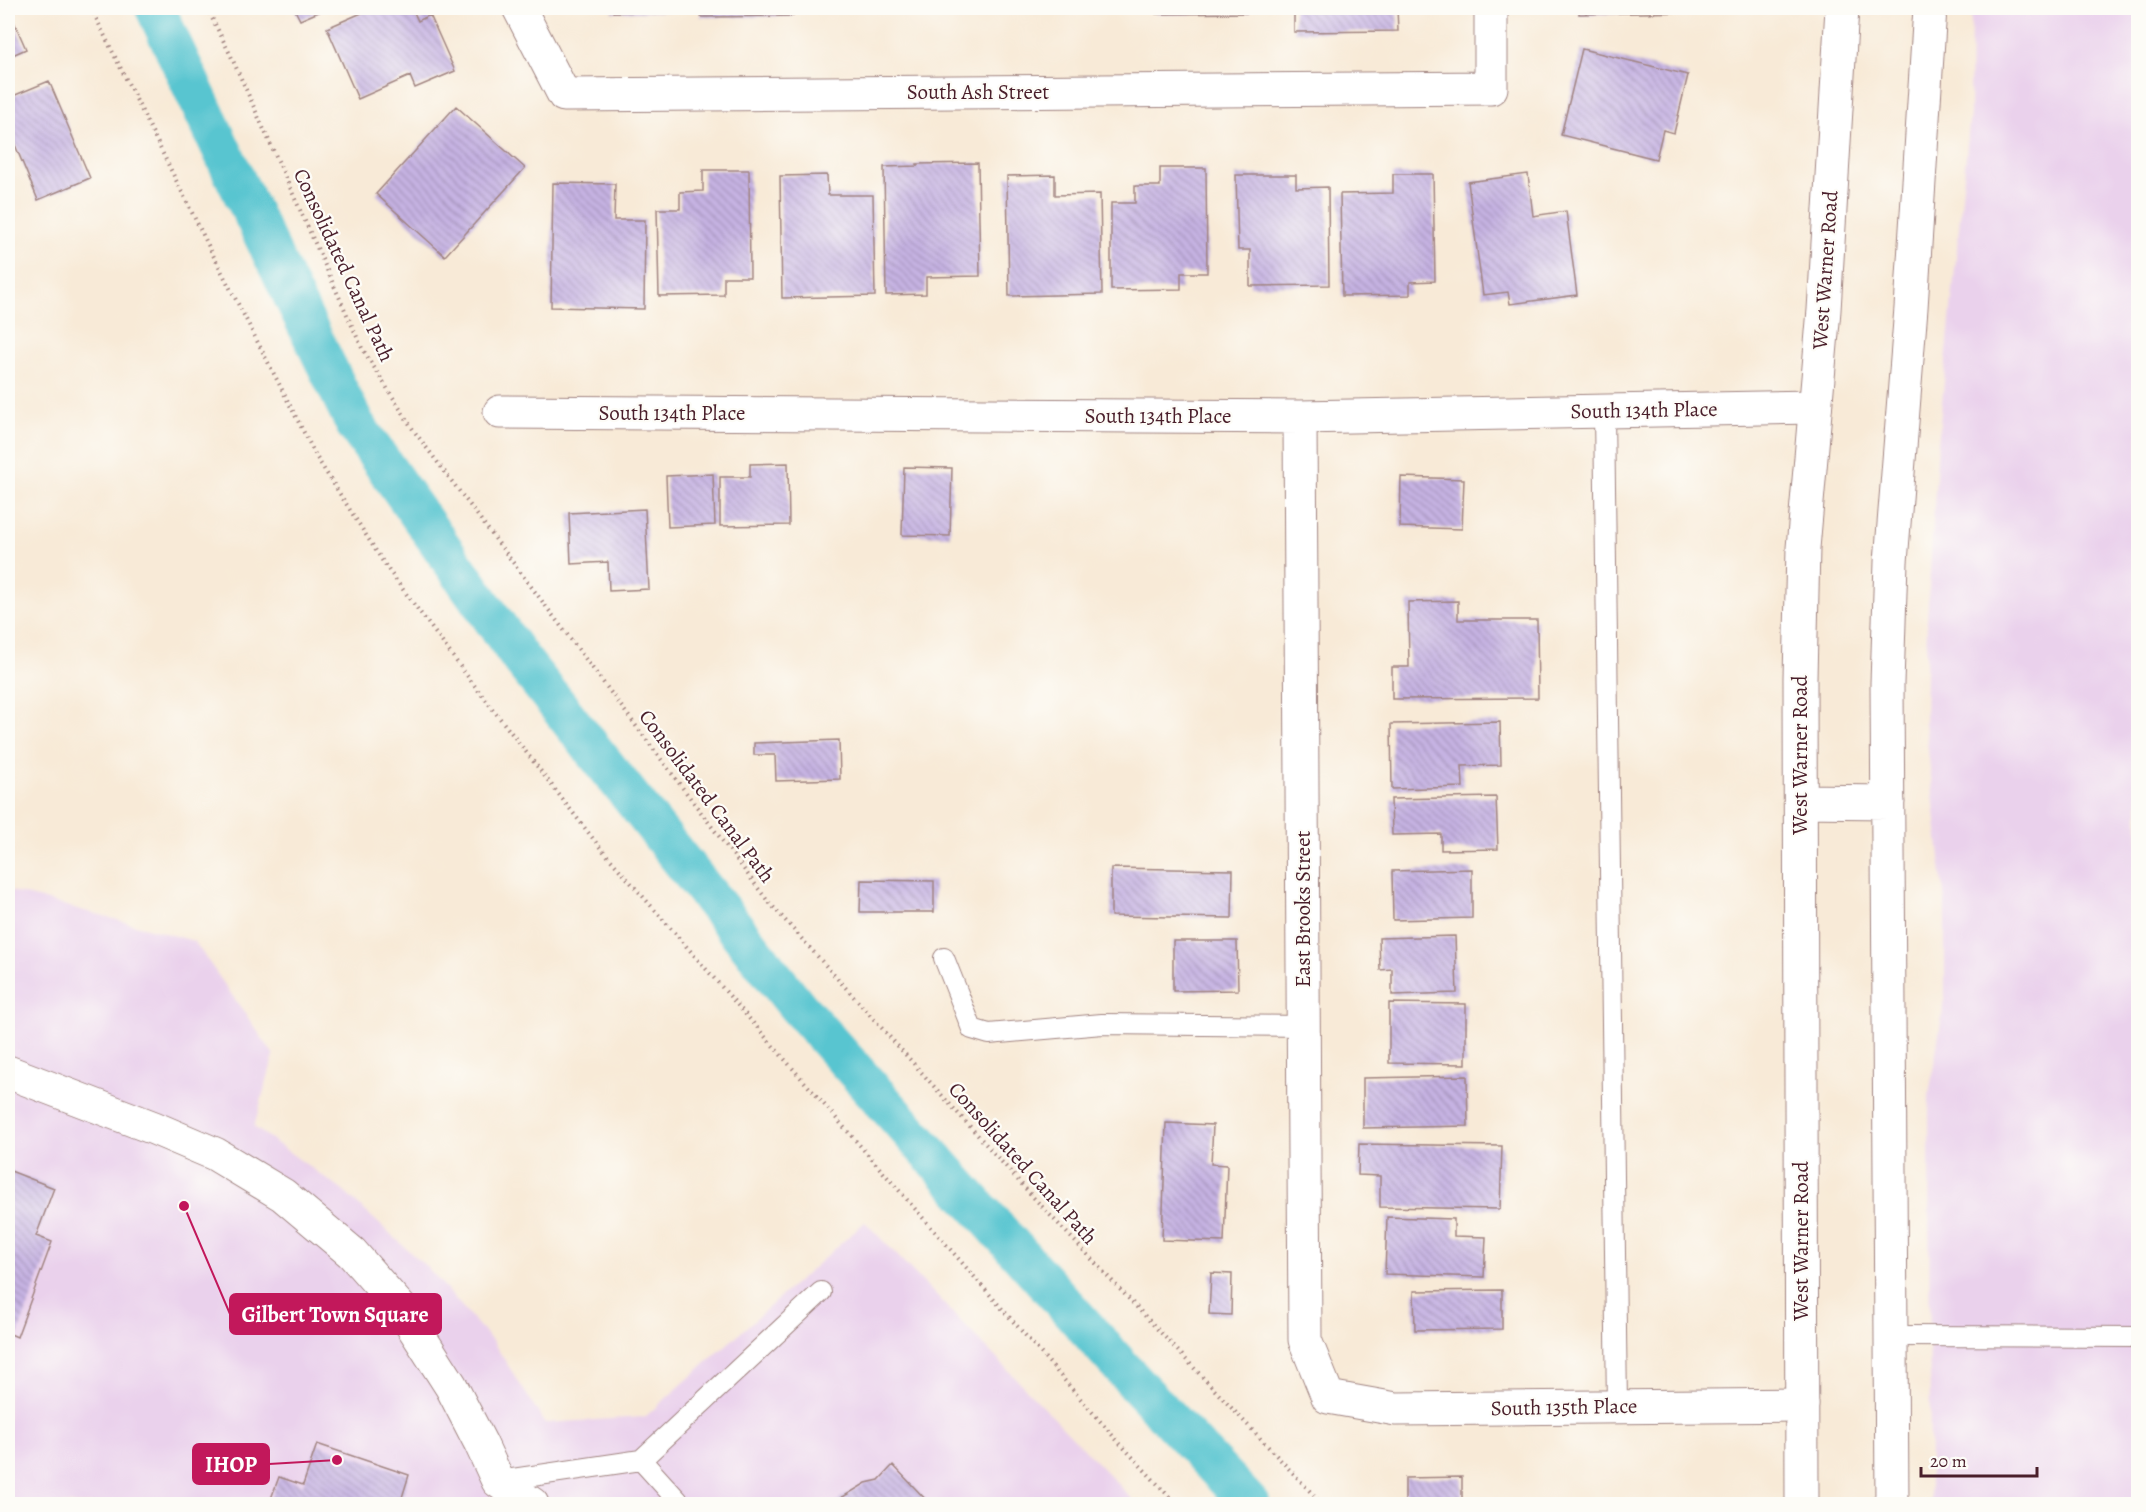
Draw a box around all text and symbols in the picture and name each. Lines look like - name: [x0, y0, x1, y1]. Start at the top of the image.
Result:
- street label: South Ash Street: [907, 78, 1049, 106]
- street label: Consolidated Canal Path: [287, 164, 401, 366]
- street label: West Warner Road: [1805, 189, 1845, 352]
- street label: South 134th Place: [1570, 395, 1718, 425]
- street label: South 134th Place: [598, 399, 746, 427]
- street label: South 134th Place: [1084, 402, 1232, 430]
- street label: West Warner Road: [1786, 675, 1814, 836]
- street label: Consolidated Canal Path: [633, 704, 781, 888]
- street label: East Brooks Street: [1289, 830, 1317, 988]
- street label: Consolidated Canal Path: [942, 1076, 1104, 1250]
- street label: West Warner Road: [1787, 1161, 1815, 1322]
- callout: Gilbert Town Square: [230, 1294, 441, 1334]
- text: Gilbert Town Square: [241, 1300, 429, 1330]
- street label: South 135th Place: [1490, 1392, 1638, 1422]
- scale bar: [1921, 1440, 2036, 1478]
- callout: IHOP: [193, 1444, 269, 1484]
- text: 20 m: [1930, 1449, 1967, 1473]
- text: IHOP: [205, 1450, 257, 1480]

